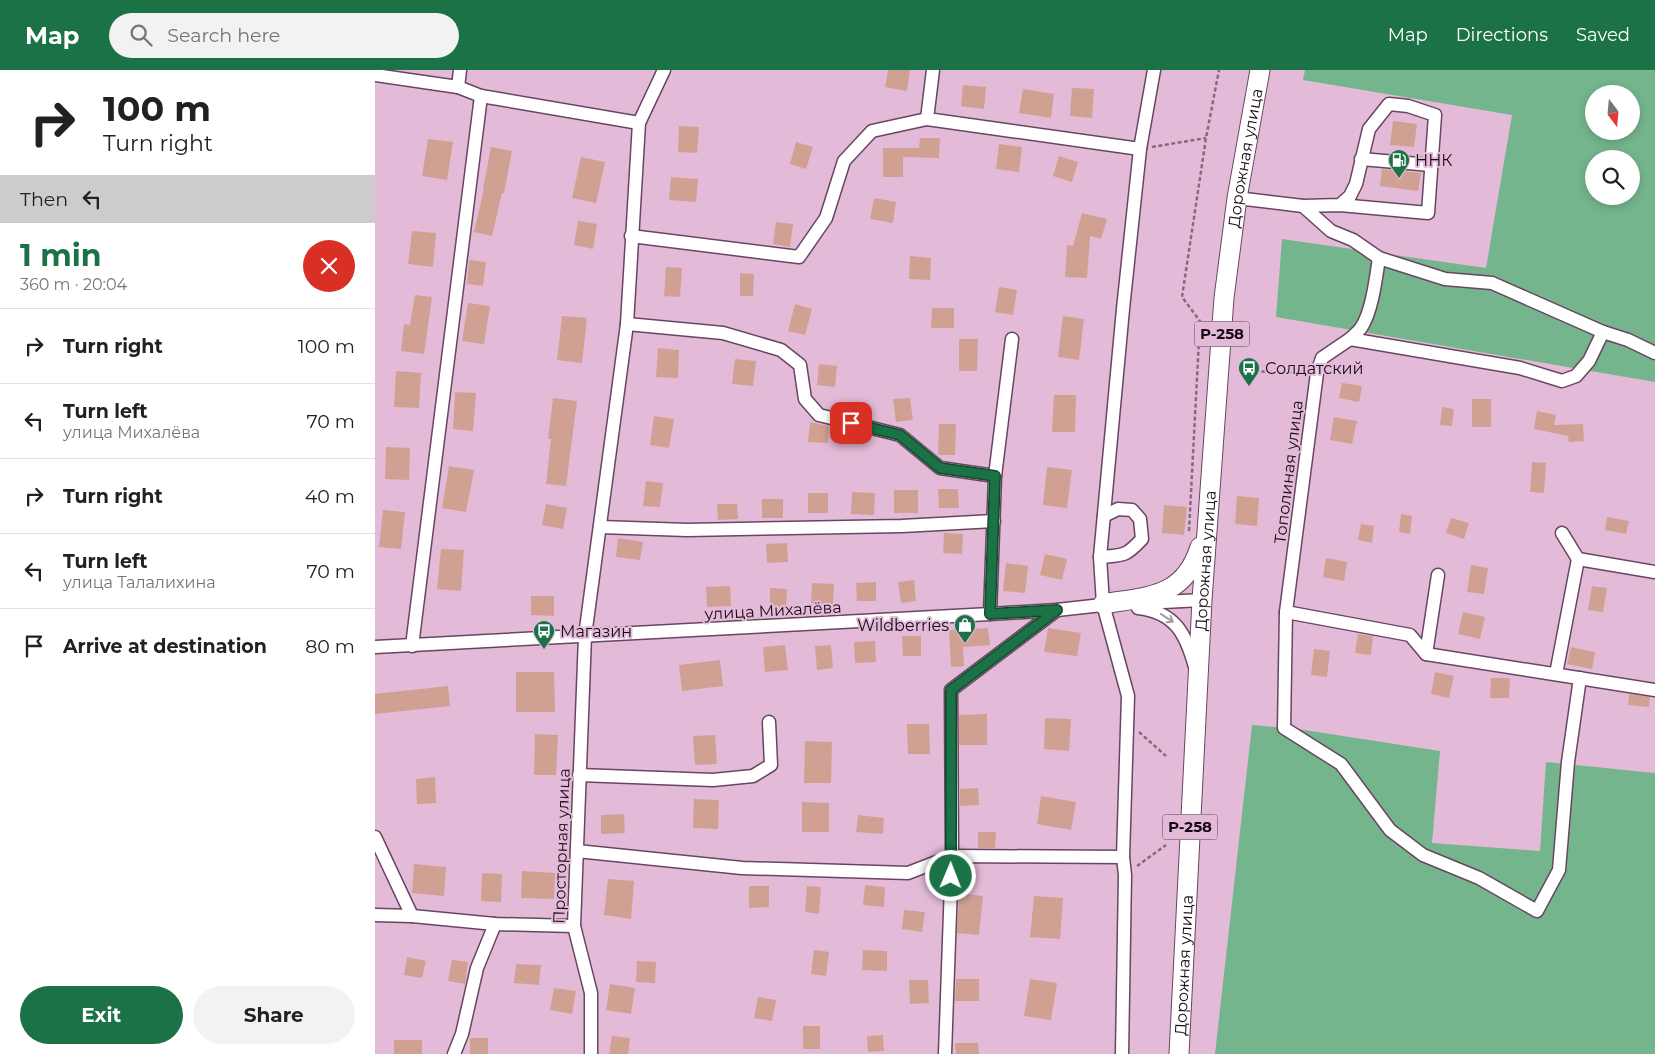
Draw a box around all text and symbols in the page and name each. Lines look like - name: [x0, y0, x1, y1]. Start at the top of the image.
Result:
- search box: [109, 13, 459, 58]
- text: Map: [25, 21, 79, 50]
- icon: search: [127, 21, 155, 49]
- text: Search here: [167, 24, 280, 47]
- text: Map: [1388, 24, 1428, 46]
- text: Directions: [1456, 24, 1548, 46]
- text: Saved: [1576, 24, 1630, 46]
- north arrow: [1585, 85, 1640, 140]
- map controls: [1585, 85, 1640, 205]
- text: 100 m: [103, 87, 211, 130]
- street label: Дорожная улица: [1224, 87, 1267, 229]
- icon: right: [20, 90, 85, 155]
- text: Turn right: [103, 130, 213, 157]
- fuel station icon: ННК: [1387, 148, 1411, 179]
- button: search: [1585, 150, 1640, 205]
- place label: ННК: [1415, 151, 1453, 170]
- icon: left: [78, 185, 106, 213]
- text: Then: [20, 188, 68, 211]
- text: 1 min: [20, 237, 101, 274]
- button: close: [303, 240, 355, 292]
- text: 360 m · 20:04: [20, 275, 127, 294]
- road number: Р-258: [1195, 322, 1249, 346]
- icon: right: [20, 332, 48, 360]
- text: Turn right: [63, 335, 163, 358]
- text: 100 m: [298, 335, 355, 358]
- bus stop icon: Солдатский: [1237, 356, 1261, 387]
- place label: Солдатский: [1265, 359, 1364, 378]
- street label: Тополиная улица: [1270, 399, 1307, 545]
- text: Turn left: [63, 400, 148, 423]
- pin: [830, 402, 872, 444]
- icon: left: [20, 407, 48, 435]
- icon: arrive: [837, 409, 865, 437]
- text: 70 m: [306, 410, 355, 433]
- text: улица Михалёва: [63, 423, 200, 442]
- icon: right: [20, 482, 48, 510]
- text: Turn right: [63, 485, 163, 508]
- text: 40 m: [305, 485, 355, 508]
- street label: Дорожная улица: [1191, 490, 1220, 631]
- text: Turn left: [63, 550, 148, 573]
- icon: left: [20, 557, 48, 585]
- text: 70 m: [306, 560, 355, 583]
- text: улица Талалихина: [63, 573, 216, 592]
- street label: улица Михалёва: [703, 597, 842, 624]
- shop icon: Wildberries: [953, 613, 977, 644]
- one-way arrow: [1159, 613, 1173, 623]
- place label: Wildberries: [857, 616, 949, 635]
- bus stop icon: Магазин: [532, 619, 556, 650]
- place label: Магазин: [560, 622, 632, 641]
- icon: arrive: [20, 632, 48, 660]
- text: Arrive at destination: [63, 635, 267, 658]
- text: 80 m: [305, 635, 355, 658]
- street label: Просторная улица: [549, 768, 574, 924]
- road number: Р-258: [1163, 814, 1217, 840]
- position arrow: [924, 849, 976, 901]
- street label: Дорожная улица: [1171, 894, 1197, 1036]
- button: Exit: [20, 986, 183, 1044]
- button: Share: [193, 986, 355, 1044]

